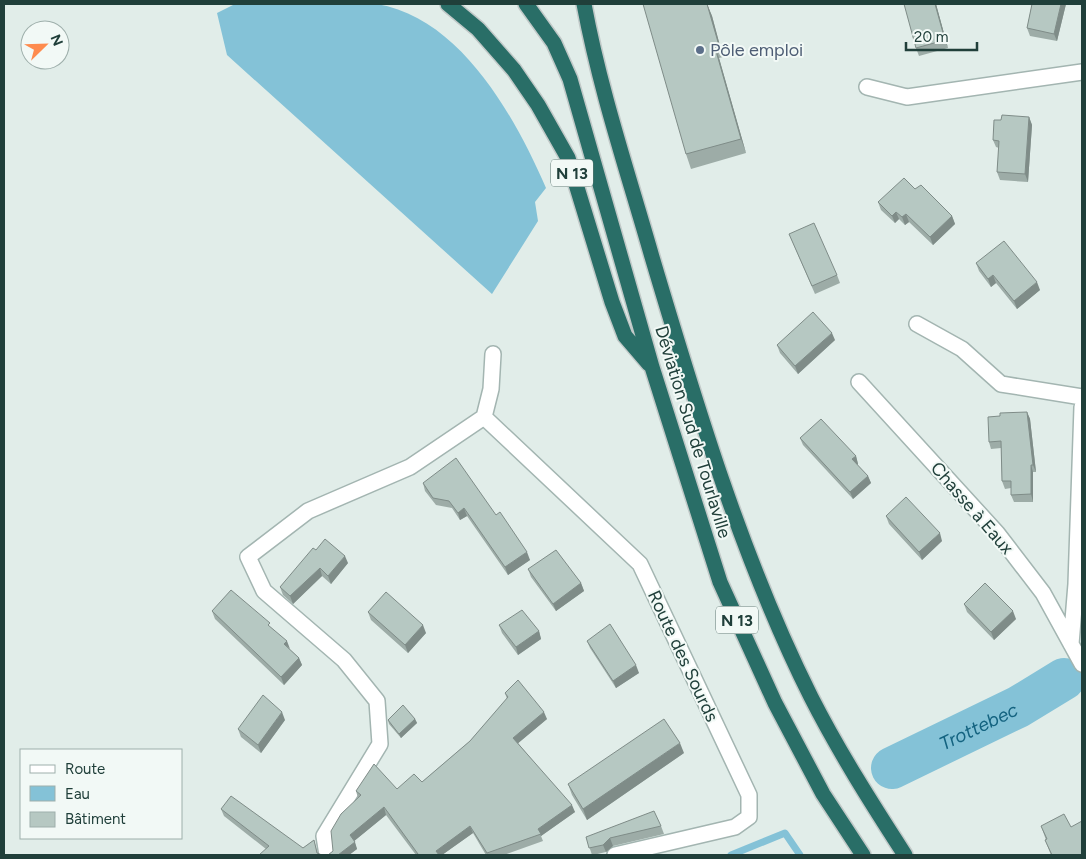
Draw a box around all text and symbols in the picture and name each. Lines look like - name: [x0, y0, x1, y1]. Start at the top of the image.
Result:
- north arrow: [20, 20, 70, 70]
- scale bar: [906, 20, 977, 52]
- text: 20 m: [914, 28, 948, 46]
- text: N: [47, 32, 66, 48]
- place label: Pôle emploi: [710, 39, 803, 61]
- marker: Pôle emploi: [694, 44, 706, 56]
- road number: N 13: [551, 160, 593, 187]
- street label: Déviation Sud de Tourlaville: [650, 323, 736, 541]
- street label: Chasse à Eaux: [926, 457, 1018, 559]
- street label: Route des Sourds: [643, 587, 723, 725]
- road number: N 13: [716, 606, 758, 634]
- water label: Trottebec: [936, 697, 1022, 755]
- legend: [20, 749, 182, 839]
- text: Route: [65, 760, 105, 778]
- text: Eau: [65, 785, 90, 803]
- text: Bâtiment: [65, 810, 126, 828]

